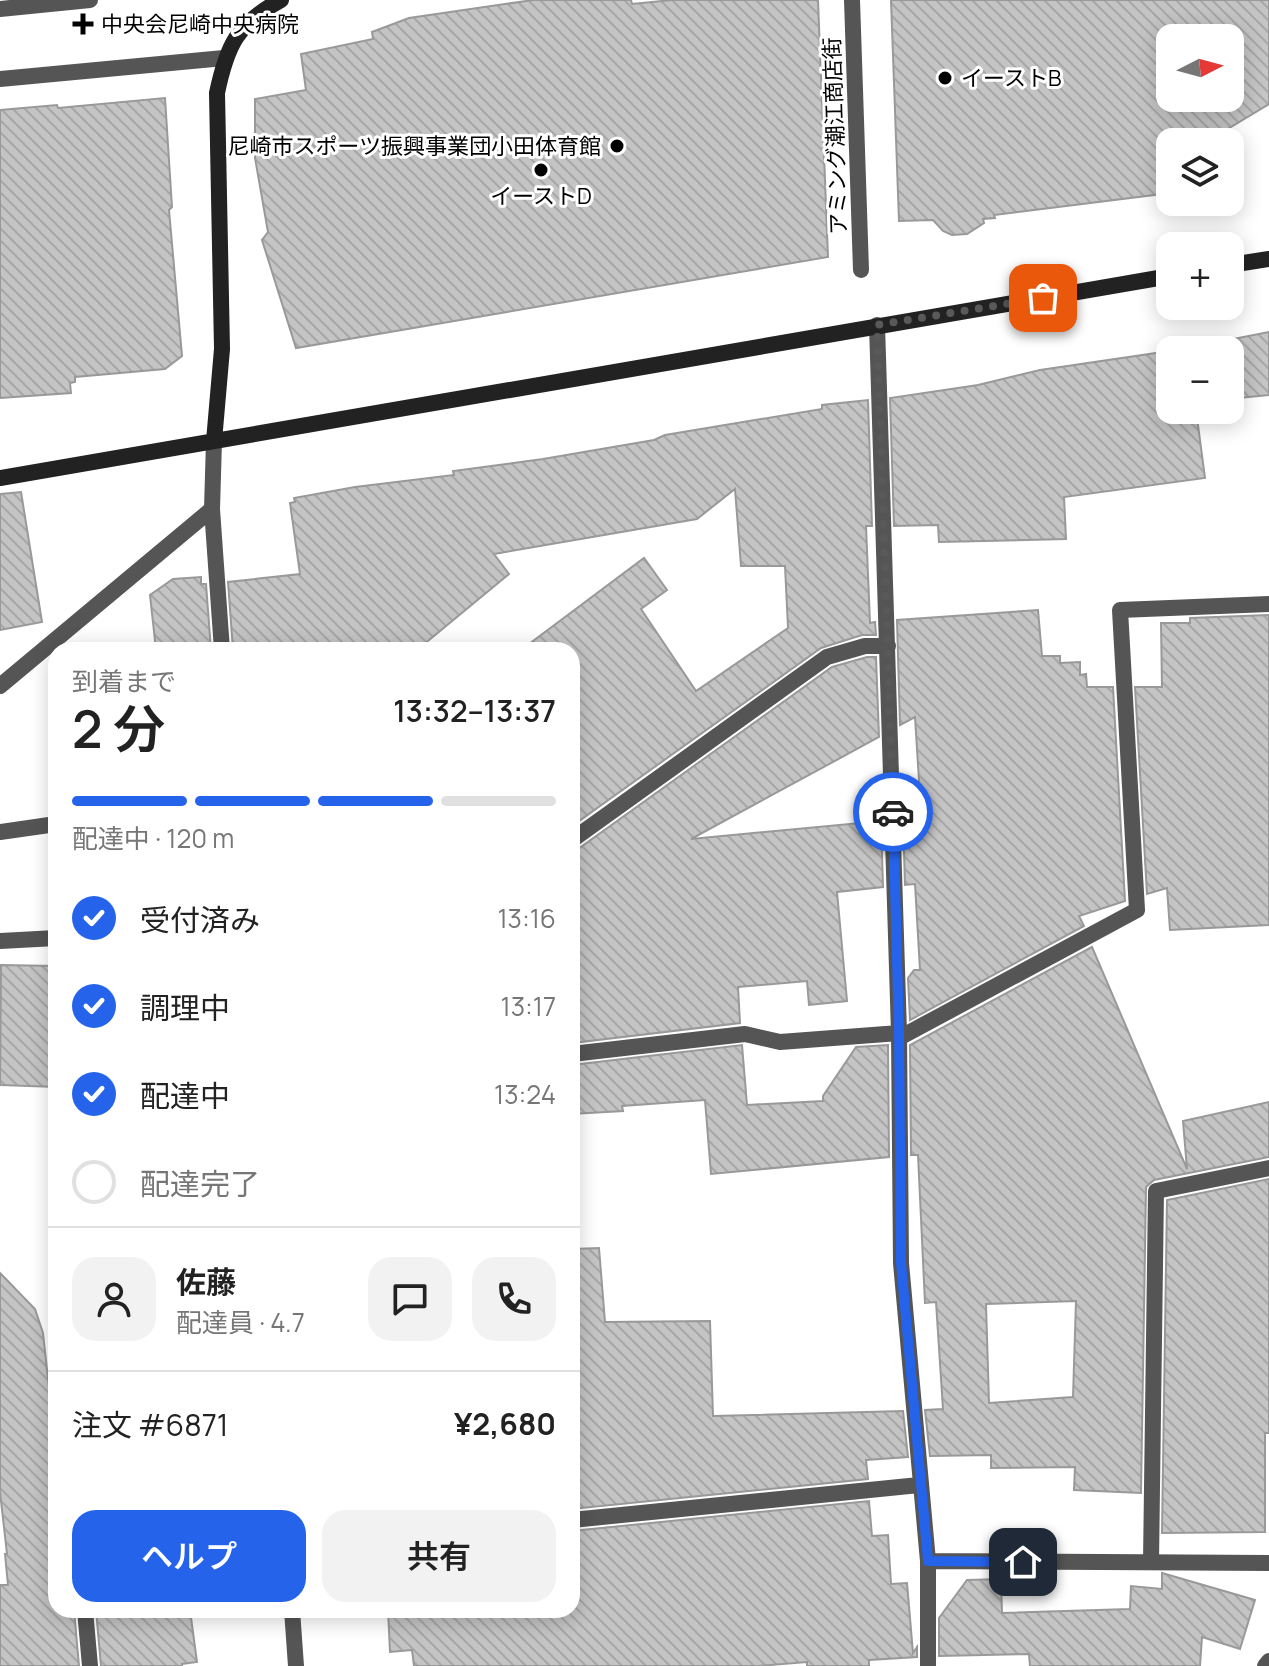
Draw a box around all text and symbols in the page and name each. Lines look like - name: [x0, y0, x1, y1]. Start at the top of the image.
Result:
- place label: 中央会尼崎中央病院: [101, 9, 299, 39]
- marker: 中央会尼崎中央病院: [72, 13, 94, 35]
- north arrow: [1156, 24, 1244, 112]
- map controls: [1156, 24, 1244, 424]
- street label: アミング潮江商店街: [817, 37, 853, 235]
- place label: イーストB: [961, 63, 1061, 93]
- marker: イーストB: [936, 69, 954, 87]
- button: layers: [1156, 128, 1244, 216]
- place label: 尼崎市スポーツ振興事業団小田体育館: [227, 131, 601, 161]
- marker: 尼崎市スポーツ振興事業団小田体育館: [608, 137, 626, 155]
- marker: イーストD: [532, 161, 550, 179]
- place label: イーストD: [490, 181, 592, 211]
- button: +: [1156, 232, 1244, 320]
- pin: [1009, 264, 1077, 332]
- icon: bag: [1021, 276, 1065, 320]
- button: −: [1156, 336, 1244, 424]
- text: 到着まで: [72, 663, 176, 699]
- text: 13:32–13:37: [393, 690, 556, 731]
- text: 2 分: [72, 693, 165, 764]
- courier: [853, 772, 933, 852]
- icon: car: [871, 790, 915, 834]
- text: 配達中 · 120 m: [72, 820, 234, 856]
- icon: check: [72, 896, 116, 940]
- text: 受付済み: [140, 899, 260, 940]
- text: 13:16: [497, 900, 556, 936]
- icon: check: [72, 984, 116, 1028]
- text: 調理中: [140, 987, 230, 1028]
- text: 13:17: [501, 988, 556, 1024]
- icon: check: [72, 1072, 116, 1116]
- text: 配達中: [140, 1075, 230, 1116]
- text: 13:24: [494, 1076, 556, 1112]
- text: 配達完了: [140, 1163, 260, 1204]
- button: person: [72, 1257, 156, 1341]
- button: chat: [368, 1257, 452, 1341]
- button: phone: [472, 1257, 556, 1341]
- text: 佐藤: [176, 1261, 236, 1302]
- text: 配達員 · 4.7: [176, 1304, 305, 1340]
- text: ¥2,680: [454, 1403, 556, 1444]
- text: 注文 #6871: [72, 1404, 228, 1445]
- button: ヘルプ: [72, 1510, 306, 1602]
- button: 共有: [322, 1510, 556, 1602]
- pin: [989, 1528, 1057, 1596]
- icon: home: [1001, 1540, 1045, 1584]

